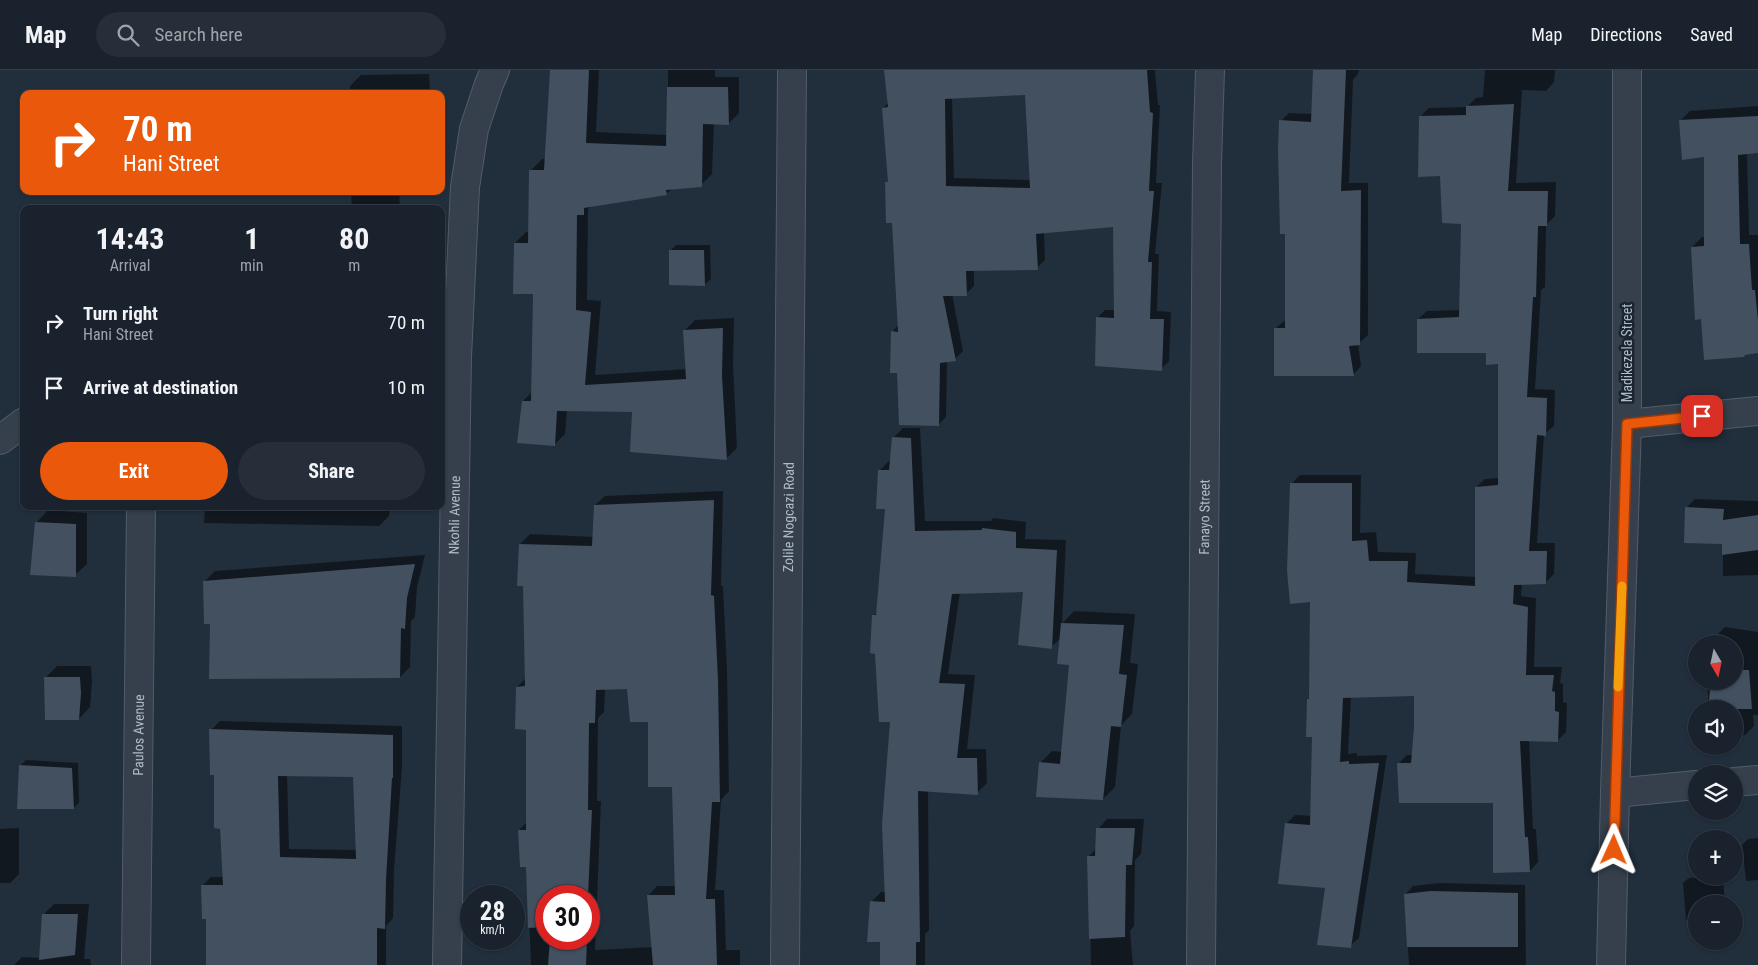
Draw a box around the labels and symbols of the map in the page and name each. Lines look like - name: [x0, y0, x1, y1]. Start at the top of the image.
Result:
- street label: Madikezela Street: [1619, 304, 1635, 402]
- pin: [1681, 395, 1723, 437]
- street label: Zolile Nogcazi Road: [780, 462, 797, 572]
- street label: Nkohli Avenue: [446, 475, 463, 555]
- street label: Fanayo Street: [1196, 479, 1213, 555]
- north arrow: [1688, 635, 1742, 690]
- street label: Paulos Avenue: [130, 694, 147, 776]
- position arrow: [1587, 823, 1639, 875]
- speed limit sign: 30: [535, 885, 600, 950]

